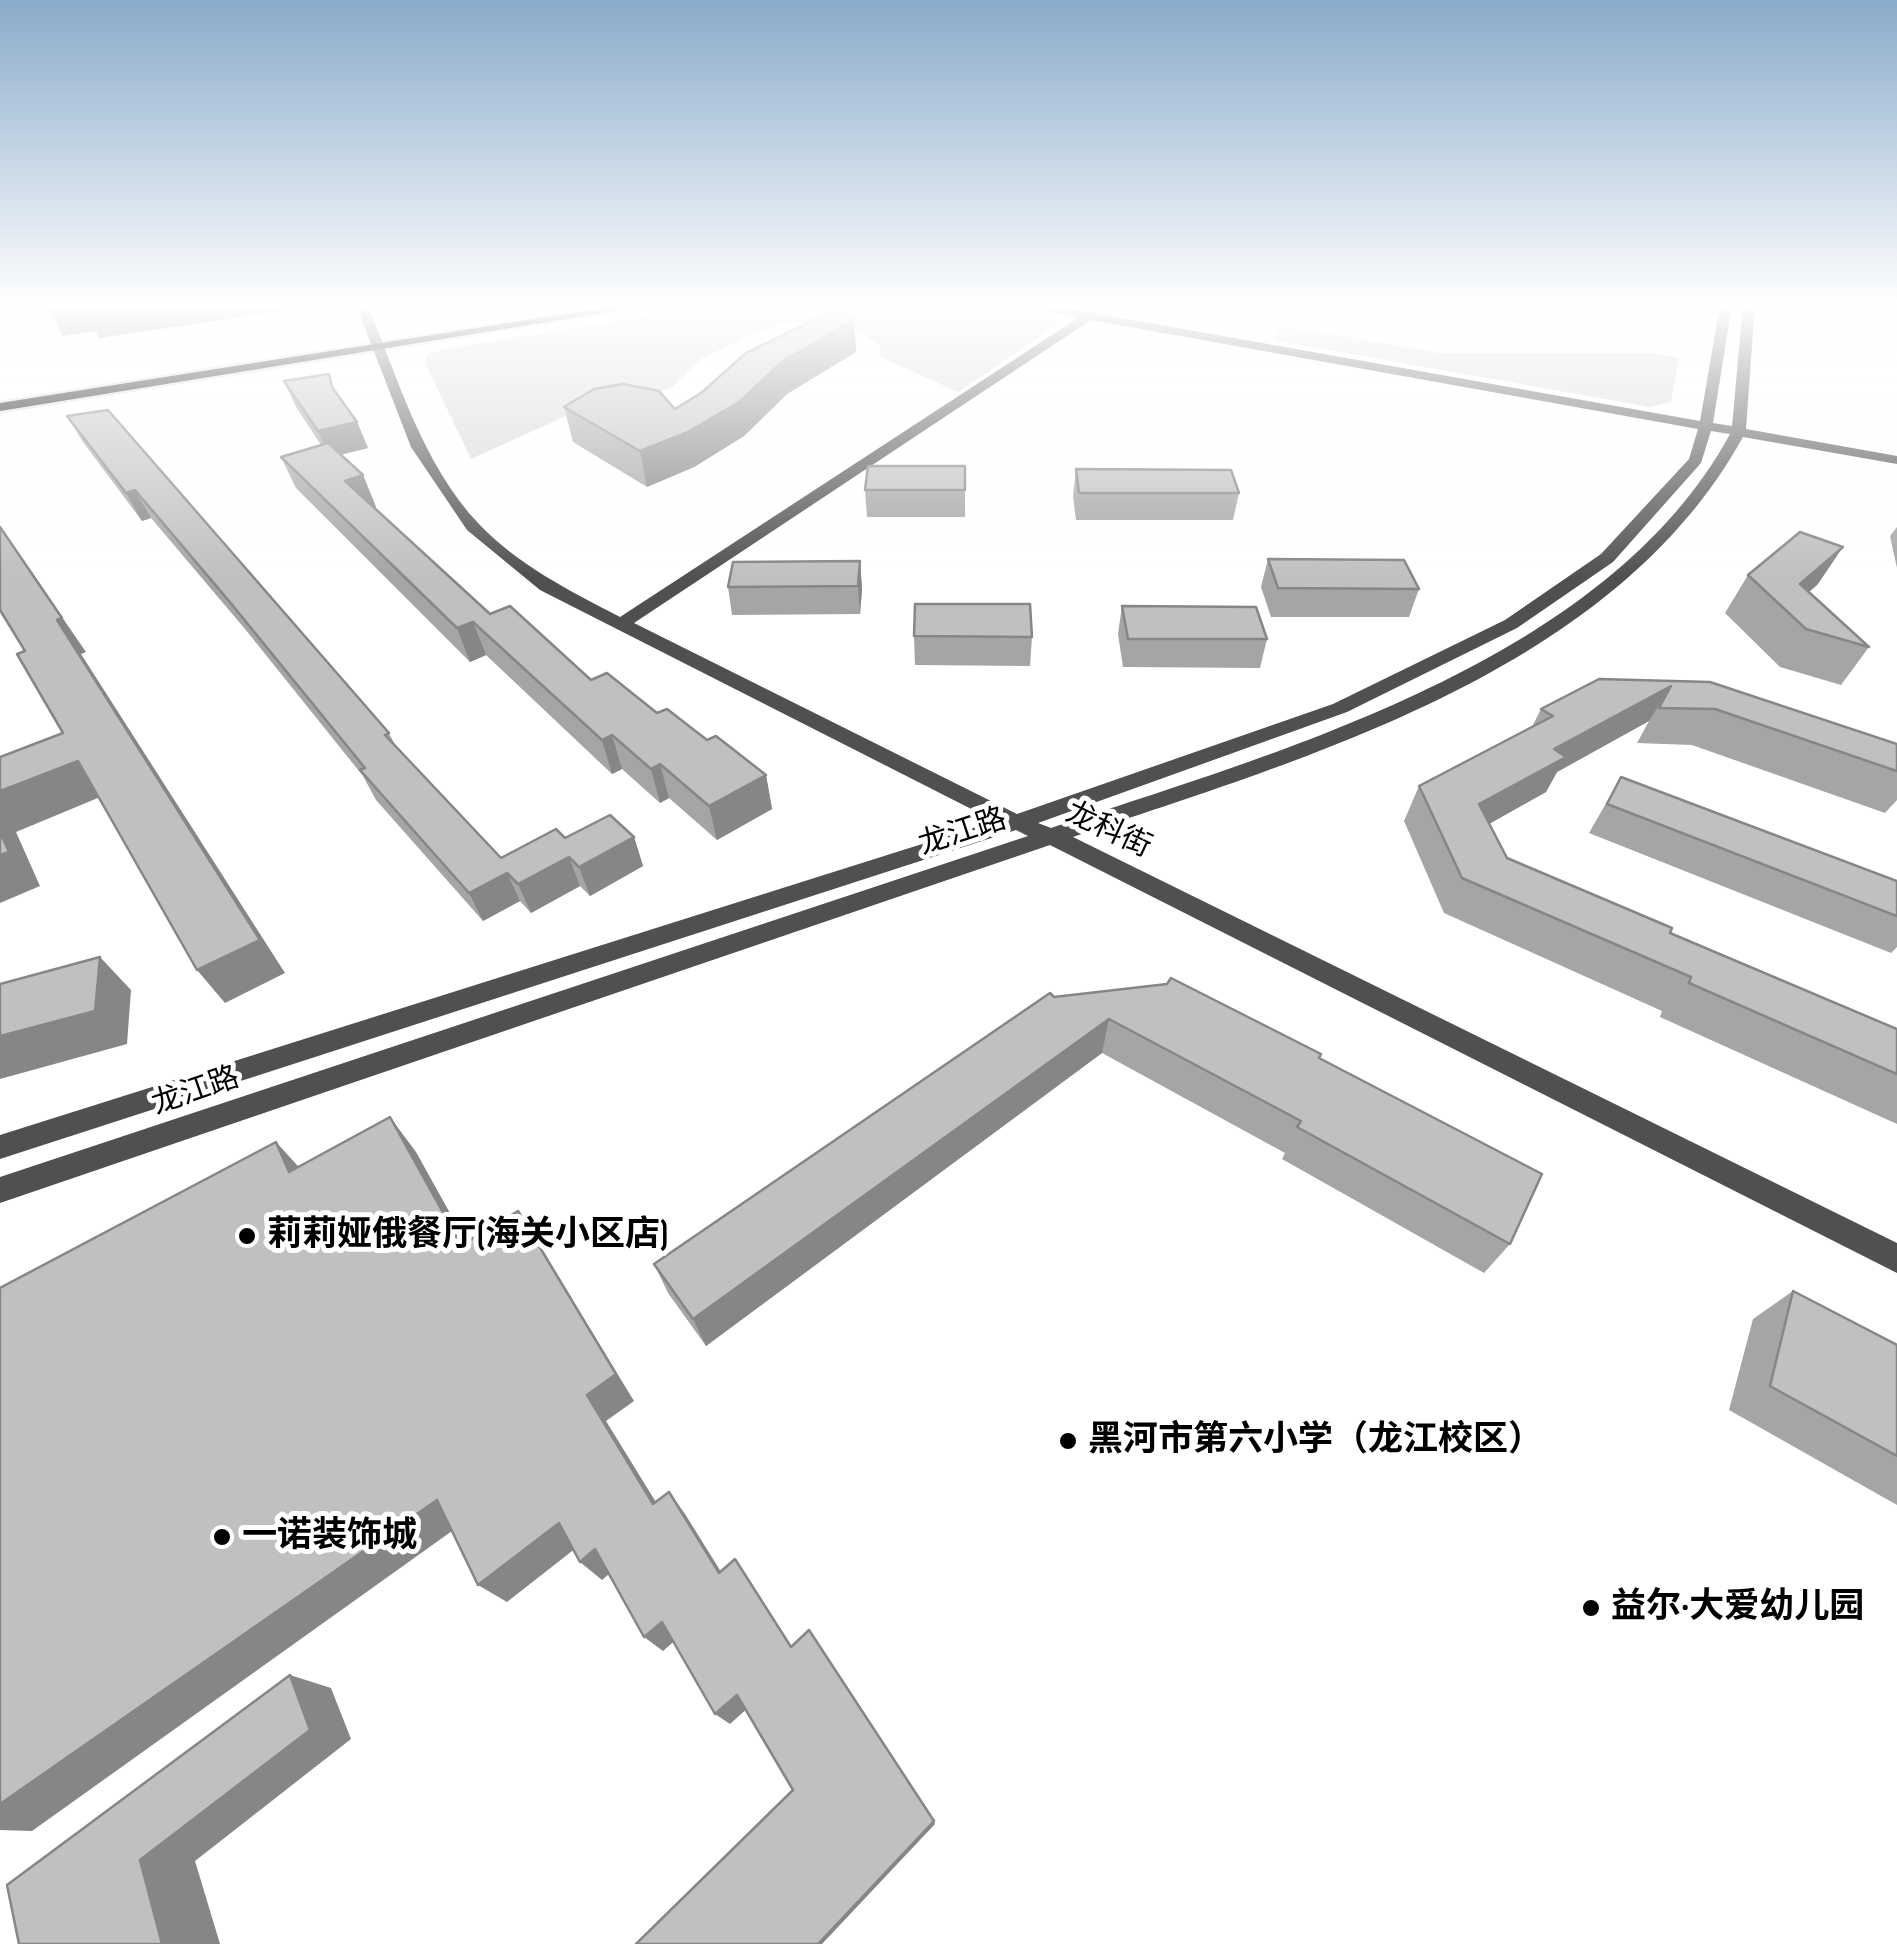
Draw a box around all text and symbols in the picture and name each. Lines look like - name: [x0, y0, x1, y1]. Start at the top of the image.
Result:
- street label: 龙科街: [1060, 796, 1156, 866]
- street label: 龙江路: [915, 802, 1011, 864]
- street label: 龙江路: [148, 1060, 244, 1124]
- place label: 莉莉娅俄餐厅(海关小区店): [267, 1215, 668, 1257]
- marker: 莉莉娅俄餐厅(海关小区店): [236, 1225, 258, 1247]
- place label: 黑河市第六小学（龙江校区）: [1088, 1420, 1543, 1462]
- marker: 黑河市第六小学（龙江校区）: [1057, 1430, 1079, 1452]
- place label: 一诺装饰城: [242, 1516, 417, 1558]
- marker: 一诺装饰城: [211, 1526, 233, 1548]
- place label: 益尔·大爱幼儿园: [1611, 1587, 1864, 1629]
- marker: 益尔·大爱幼儿园: [1580, 1597, 1602, 1619]

